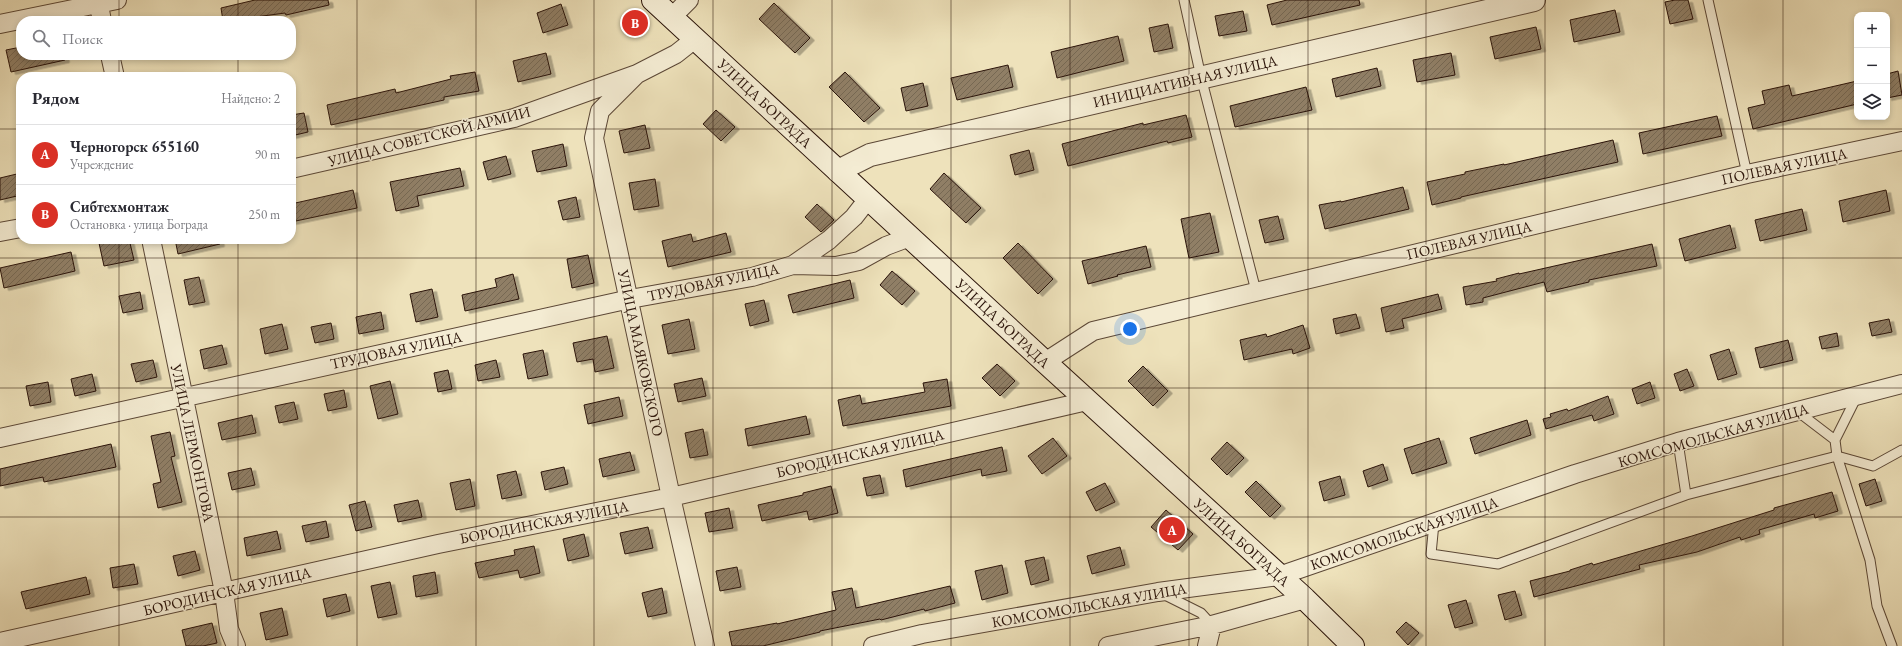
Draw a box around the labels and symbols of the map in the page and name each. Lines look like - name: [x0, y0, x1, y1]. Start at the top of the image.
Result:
- pin: B: [622, 8, 648, 38]
- street label: ИНИЦИАТИВНАЯ УЛИЦА: [1091, 50, 1280, 111]
- street label: УЛИЦА БОГРАДА: [713, 54, 817, 152]
- street label: УЛИЦА СОВЕТСКОЙ АРМИИ: [325, 102, 532, 171]
- street label: ПОЛЕВАЯ УЛИЦА: [1719, 143, 1849, 189]
- street label: ПОЛЕВАЯ УЛИЦА: [1404, 216, 1534, 264]
- street label: ТРУДОВАЯ УЛИЦА: [645, 259, 781, 305]
- street label: УЛИЦА МАЯКОВСКОГО: [614, 267, 668, 438]
- street label: УЛИЦА БОГРАДА: [951, 274, 1055, 372]
- your location: [1120, 319, 1140, 339]
- street label: ТРУДОВАЯ УЛИЦА: [328, 327, 464, 373]
- street label: УЛИЦА ЛЕРМОНТОВА: [167, 361, 219, 524]
- street label: КОМСОМОЛЬСКАЯ УЛИЦА: [1616, 399, 1811, 471]
- street label: БОРОДИНСКАЯ УЛИЦА: [774, 424, 946, 482]
- street label: КОМСОМОЛЬСКАЯ УЛИЦА: [1308, 492, 1501, 574]
- street label: УЛИЦА БОГРАДА: [1189, 493, 1294, 591]
- street label: БОРОДИНСКАЯ УЛИЦА: [458, 496, 631, 548]
- pin: A: [1159, 515, 1185, 545]
- street label: БОРОДИНСКАЯ УЛИЦА: [141, 562, 313, 620]
- street label: КОМСОМОЛЬСКАЯ УЛИЦА: [990, 578, 1188, 631]

